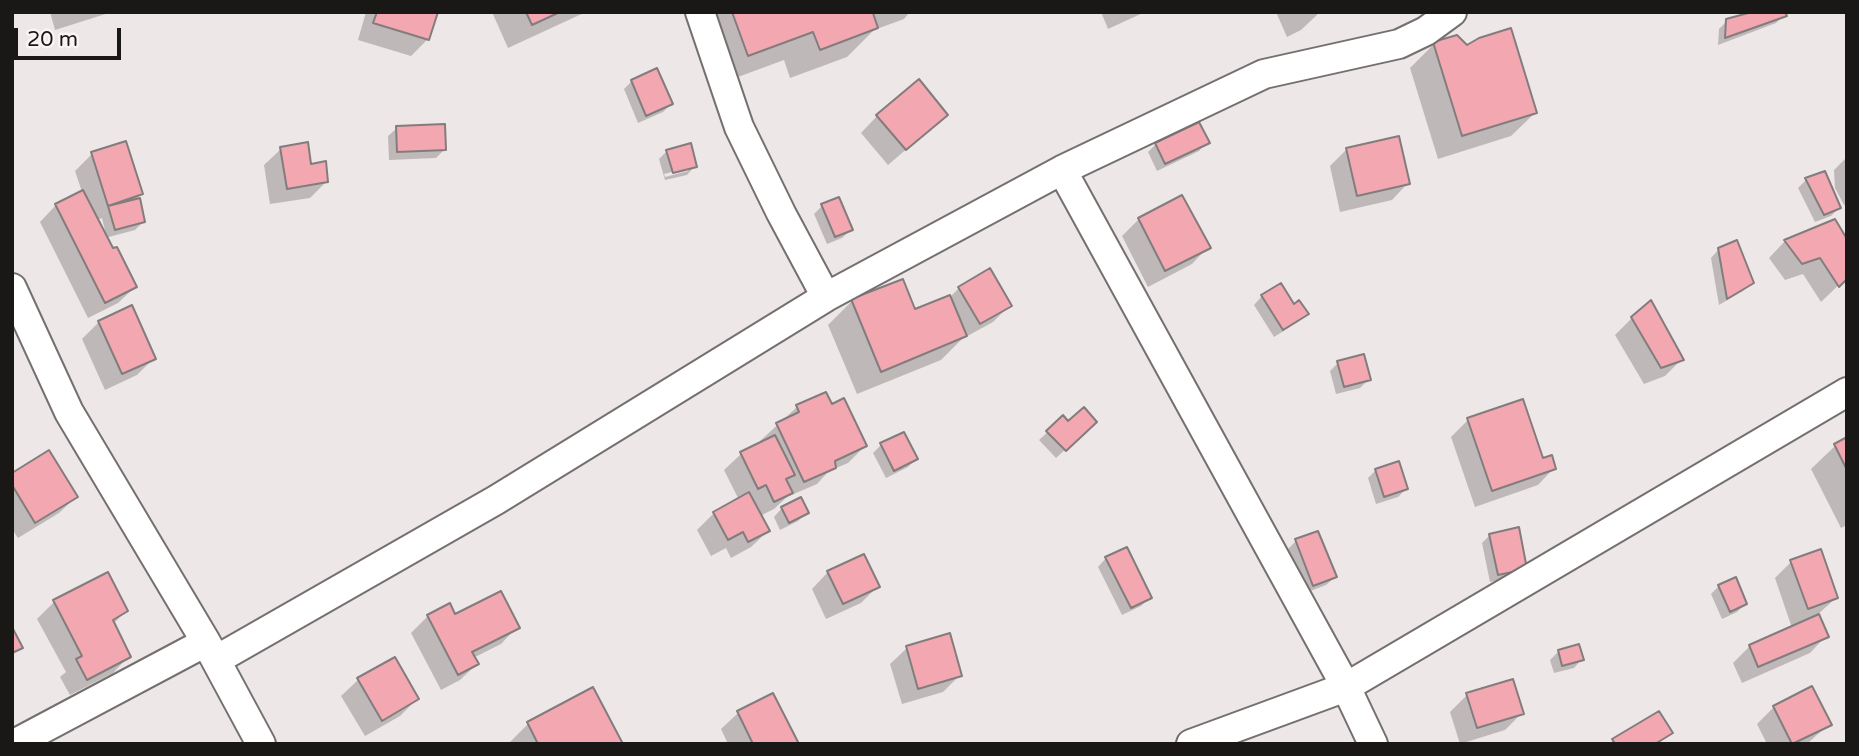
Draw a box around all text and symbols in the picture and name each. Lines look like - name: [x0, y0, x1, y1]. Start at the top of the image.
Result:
- scale bar: [18, 14, 124, 58]
- text: 20 m: [27, 27, 78, 52]

